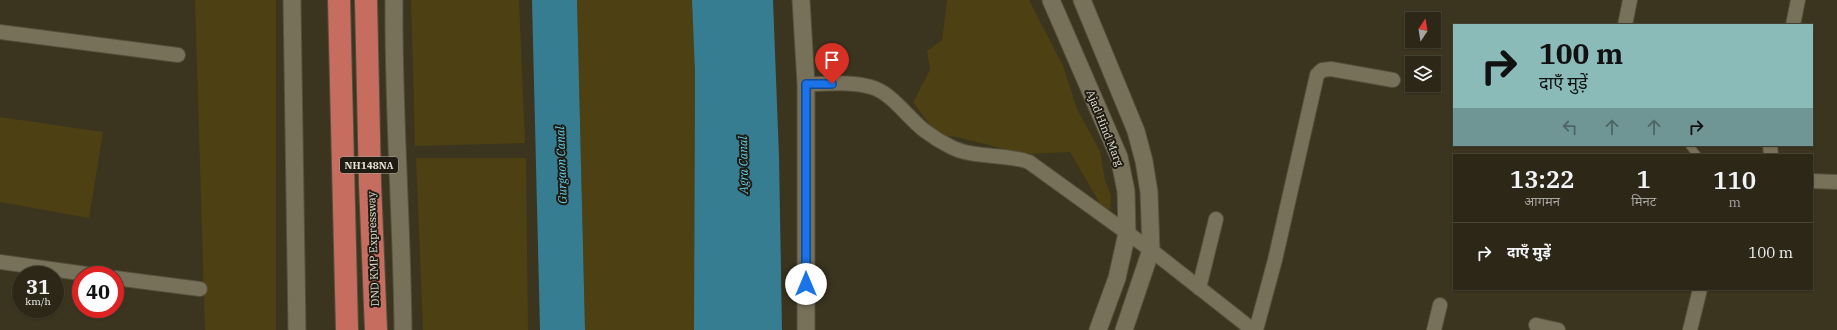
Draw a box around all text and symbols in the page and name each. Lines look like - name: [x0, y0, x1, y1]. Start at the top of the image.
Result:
- north arrow: [1405, 12, 1441, 48]
- map controls: [1405, 12, 1441, 92]
- text: 100 m: [1539, 35, 1623, 72]
- icon: right: [1473, 40, 1525, 92]
- pin: [815, 43, 849, 84]
- icon: arrive: [821, 49, 843, 71]
- button: layers: [1405, 56, 1441, 92]
- text: दाएँ मुड़ें: [1539, 71, 1588, 94]
- street label: Ajad Hind Marg: [1083, 88, 1127, 168]
- icon: left: [1559, 116, 1581, 138]
- icon: ahead: [1601, 116, 1623, 138]
- icon: ahead: [1643, 116, 1665, 138]
- icon: right: [1685, 116, 1707, 138]
- water label: Gurgaon Canal: [552, 125, 570, 204]
- water label: Agra Canal: [735, 135, 751, 195]
- road number: NH148NA: [340, 157, 398, 173]
- text: 13:22: [1510, 163, 1575, 195]
- text: 1: [1637, 163, 1651, 195]
- text: 110: [1713, 164, 1756, 196]
- street label: DND KMP Expressway: [364, 191, 382, 307]
- text: आगमन: [1524, 193, 1560, 210]
- text: मिनट: [1631, 193, 1656, 210]
- text: m: [1728, 194, 1741, 211]
- icon: right: [1473, 242, 1495, 264]
- text: दाएँ मुड़ें: [1507, 242, 1551, 261]
- text: 100 m: [1748, 243, 1793, 262]
- position arrow: [785, 263, 827, 305]
- speed limit sign: 40: [72, 266, 124, 318]
- text: 31: [26, 273, 50, 300]
- text: km/h: [25, 295, 51, 308]

